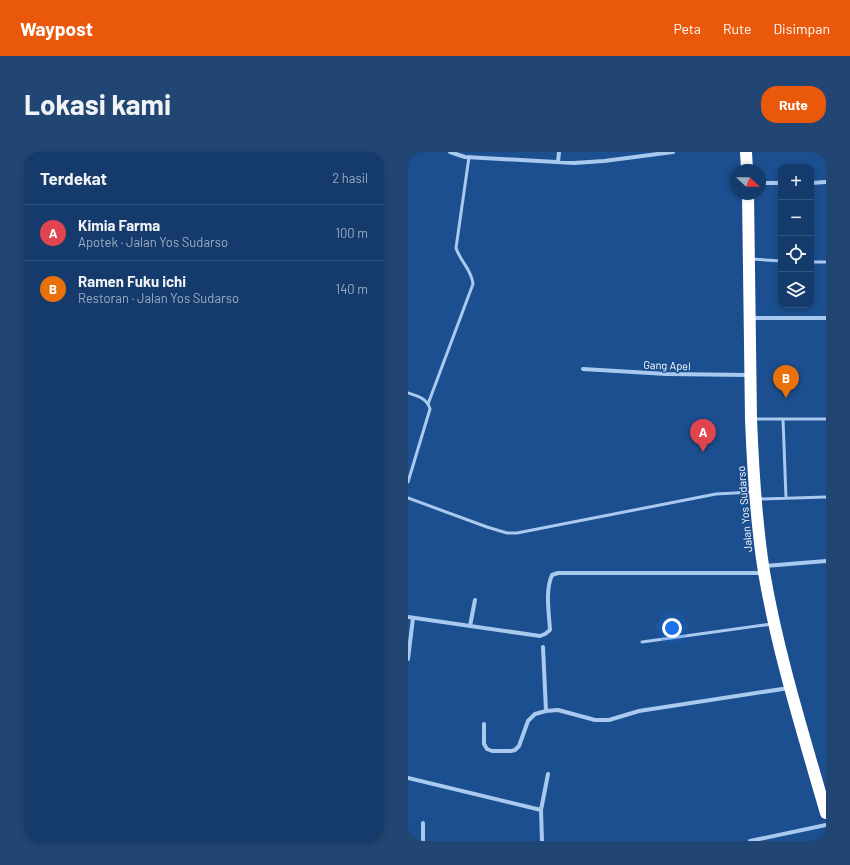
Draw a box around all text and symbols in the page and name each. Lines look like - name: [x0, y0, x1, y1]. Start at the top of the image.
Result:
- text: Waypost: [20, 17, 93, 40]
- text: Peta: [673, 20, 701, 37]
- text: Rute: [723, 20, 751, 37]
- text: Disimpan: [773, 20, 830, 37]
- button: Rute: [761, 86, 826, 123]
- text: Lokasi kami: [24, 87, 171, 121]
- north arrow: [730, 164, 766, 200]
- map controls: [778, 164, 814, 308]
- button: +: [778, 164, 814, 200]
- text: Terdekat: [40, 168, 107, 188]
- text: 2 hasil: [332, 170, 368, 186]
- button: −: [778, 200, 814, 236]
- text: Kimia Farma: [78, 216, 160, 234]
- text: A: [49, 225, 57, 241]
- text: 100 m: [335, 225, 368, 241]
- text: Apotek · Jalan Yos Sudarso: [78, 234, 228, 250]
- button: locate: [778, 236, 814, 272]
- text: Ramen Fuku ichi: [78, 272, 186, 290]
- button: layers: [778, 272, 814, 308]
- text: B: [49, 281, 57, 297]
- text: 140 m: [336, 281, 368, 297]
- text: Restoran · Jalan Yos Sudarso: [78, 290, 239, 306]
- street label: Gang Apel: [643, 358, 691, 372]
- pin: B: [773, 365, 799, 398]
- pin: A: [690, 419, 716, 452]
- street label: Jalan Yos Sudarso: [734, 465, 754, 553]
- your location: [662, 618, 682, 638]

